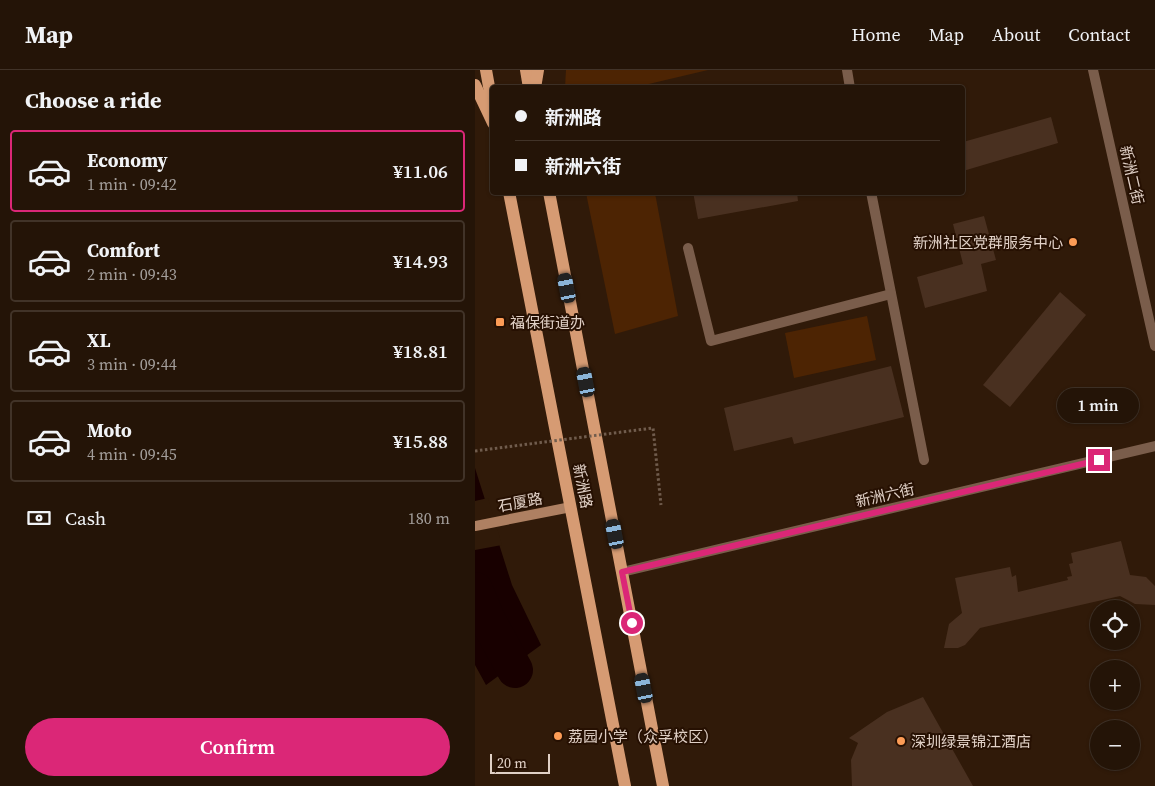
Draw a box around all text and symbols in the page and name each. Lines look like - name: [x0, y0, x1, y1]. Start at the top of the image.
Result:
- text: Map: [25, 18, 73, 51]
- text: Home: [852, 22, 901, 47]
- text: Map: [929, 22, 964, 47]
- text: About: [992, 22, 1040, 47]
- text: Contact: [1068, 22, 1130, 47]
- text: Choose a ride: [25, 85, 162, 115]
- text: 新洲路: [545, 104, 602, 130]
- street label: 新洲二街: [1115, 143, 1149, 207]
- text: Economy: [87, 147, 168, 173]
- icon: car: [27, 149, 72, 194]
- text: 新洲六街: [545, 153, 621, 179]
- text: ¥11.06: [393, 158, 448, 184]
- text: 1 min · 09:42: [87, 173, 177, 195]
- place label: 新洲社区党群服务中心: [913, 232, 1063, 253]
- marker: 新洲社区党群服务中心: [1067, 236, 1079, 248]
- text: Comfort: [87, 237, 160, 263]
- icon: car: [27, 239, 72, 284]
- text: ¥14.93: [393, 248, 448, 274]
- text: 2 min · 09:43: [87, 263, 177, 285]
- car: [556, 272, 577, 304]
- place label: 福保街道办: [510, 312, 585, 333]
- marker: 福保街道办: [494, 316, 506, 328]
- text: XL: [87, 327, 110, 353]
- icon: car: [27, 329, 72, 374]
- text: ¥18.81: [393, 338, 448, 364]
- text: 3 min · 09:44: [87, 353, 177, 375]
- car: [575, 366, 596, 398]
- callout: 1 min: [1058, 388, 1140, 422]
- text: 1 min: [1077, 394, 1119, 416]
- text: Moto: [87, 417, 132, 443]
- icon: car: [27, 419, 72, 464]
- text: ¥15.88: [393, 428, 448, 454]
- text: 4 min · 09:45: [87, 443, 177, 465]
- route end: [1088, 449, 1110, 471]
- street label: 新洲路: [568, 462, 598, 510]
- street label: 新洲六街: [853, 478, 917, 512]
- street label: 石厦路: [496, 487, 544, 517]
- icon: cash: [25, 504, 53, 532]
- text: Cash: [65, 505, 106, 531]
- text: 180 m: [408, 507, 450, 529]
- car: [604, 518, 625, 550]
- map controls: [1090, 600, 1140, 770]
- button: locate: [1090, 600, 1140, 650]
- route start: [621, 612, 643, 634]
- button: +: [1090, 660, 1140, 710]
- car: [633, 672, 654, 704]
- button: Confirm: [25, 718, 450, 776]
- button: −: [1090, 720, 1140, 770]
- place label: 荔园小学（众孚校区）: [568, 726, 718, 747]
- marker: 荔园小学（众孚校区）: [552, 730, 564, 742]
- place label: 深圳绿景锦江酒店: [911, 731, 1031, 752]
- marker: 深圳绿景锦江酒店: [895, 735, 907, 747]
- scale bar: [490, 751, 550, 774]
- text: 20 m: [497, 753, 527, 773]

